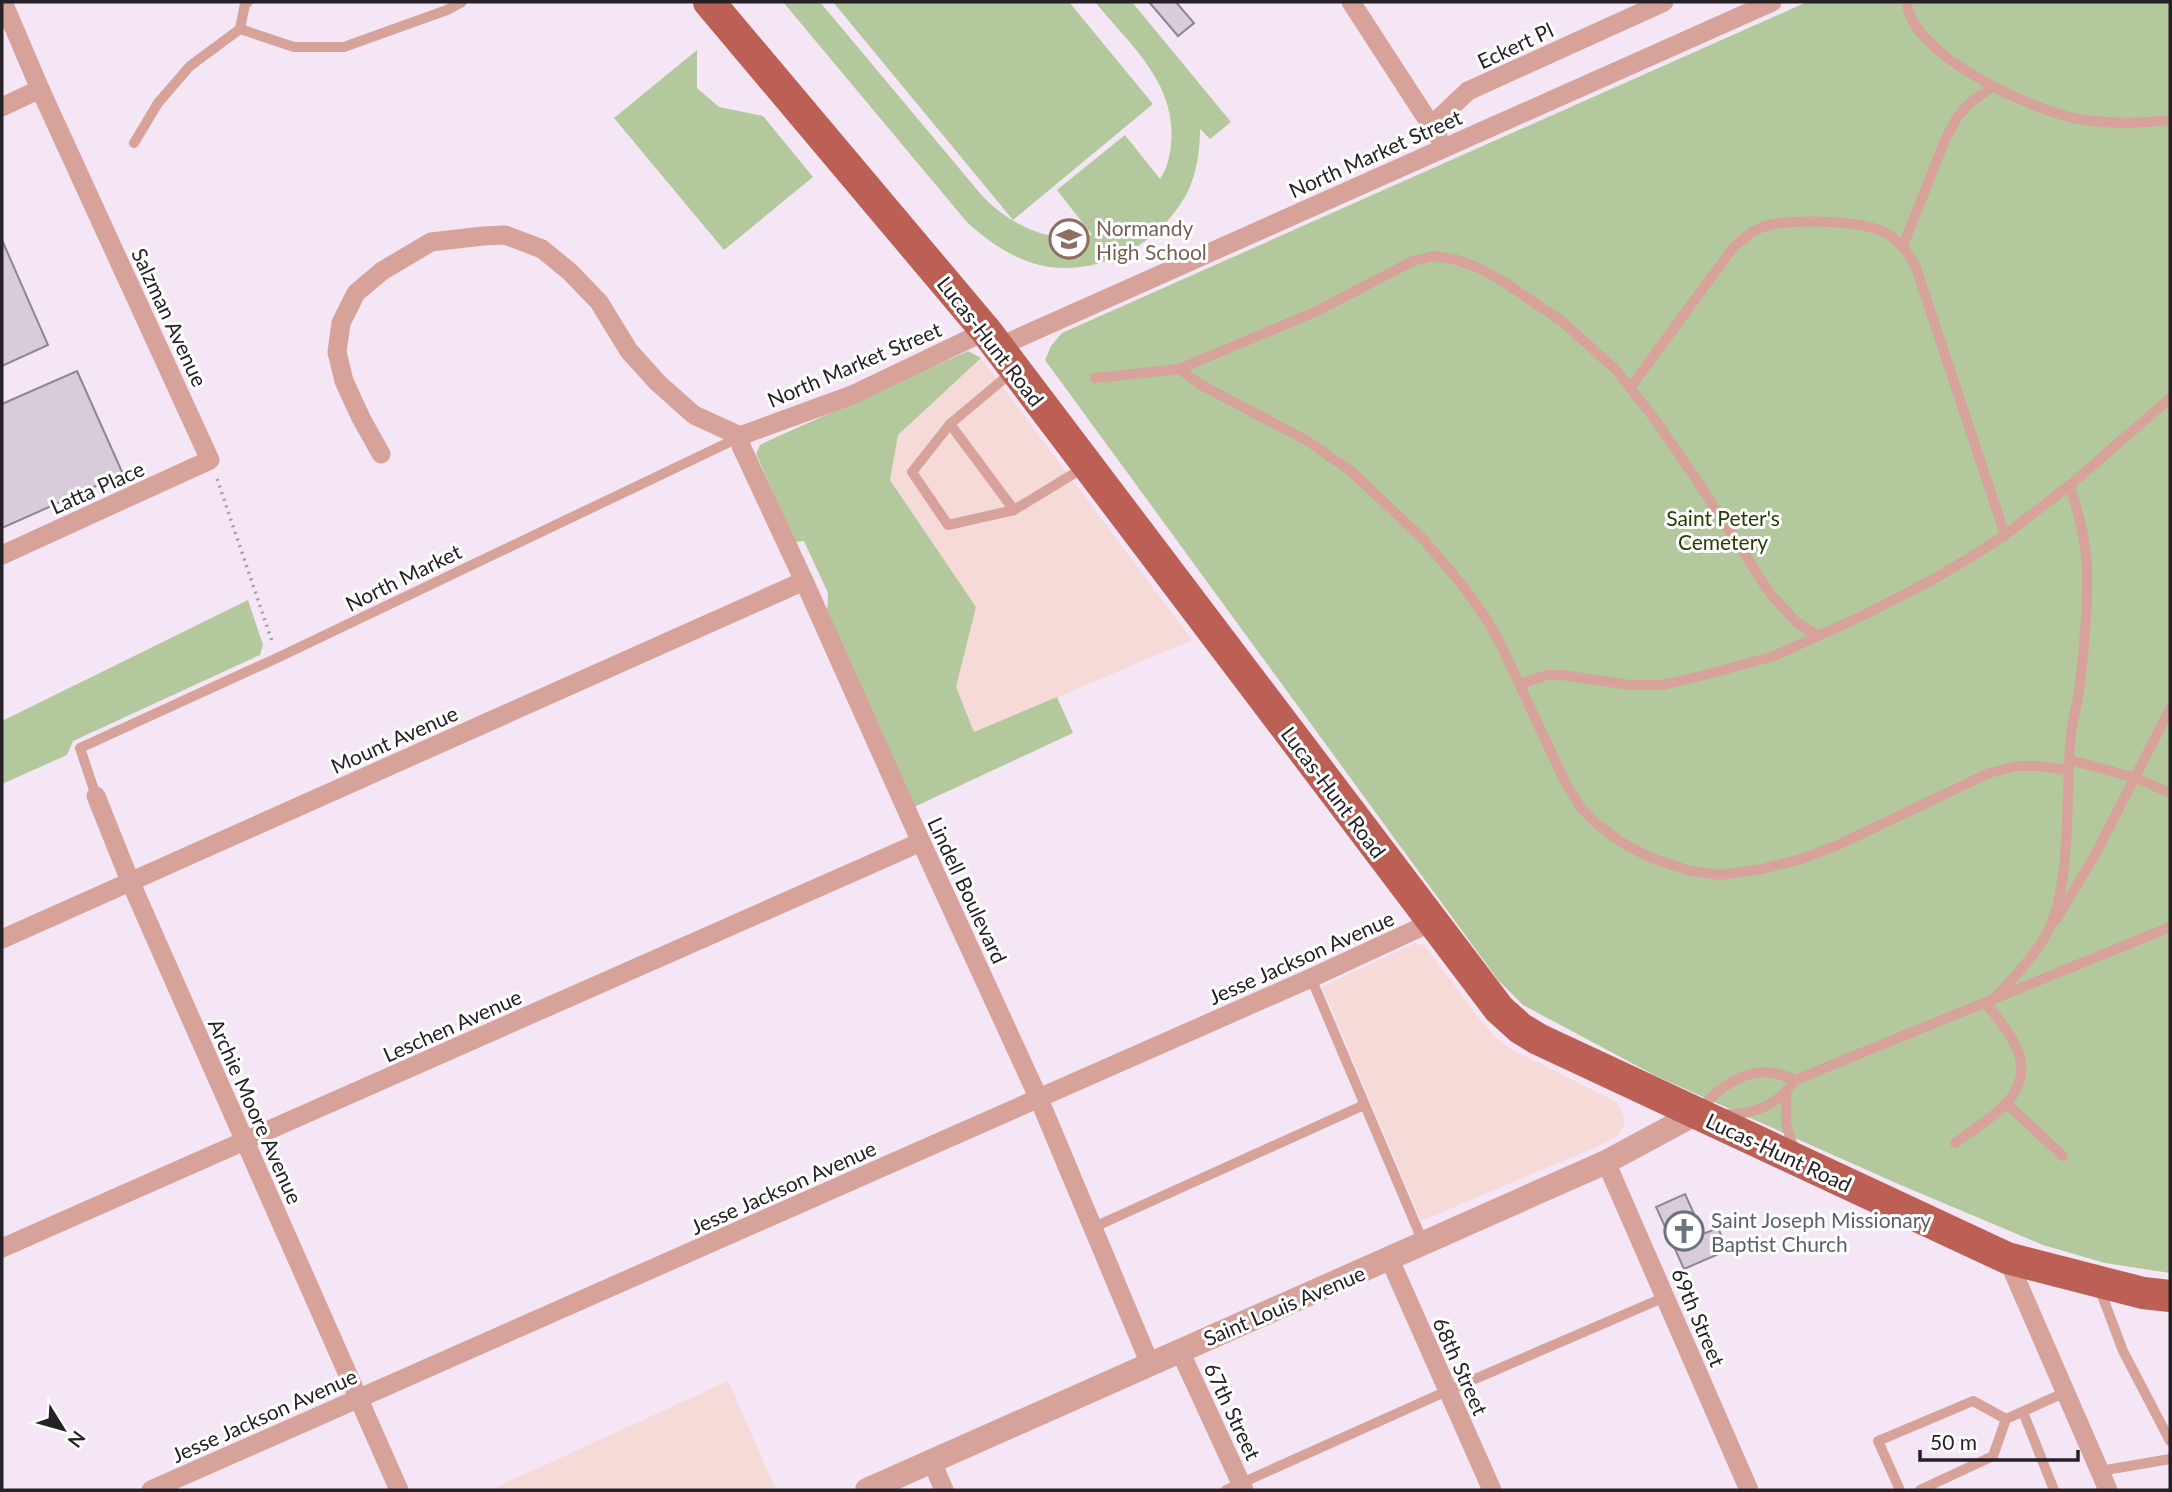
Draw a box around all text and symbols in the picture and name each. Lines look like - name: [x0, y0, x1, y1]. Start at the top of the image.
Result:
- street label: Eckert Pl: [1473, 17, 1557, 73]
- street label: North Market Street: [1285, 103, 1466, 202]
- place label: Normandy High School: [1096, 215, 1207, 264]
- school or university icon: Normandy High School: [1048, 218, 1090, 260]
- street label: Salzman Avenue: [127, 244, 213, 390]
- street label: Lucas-Hunt Road: [933, 271, 1049, 411]
- street label: North Market Street: [763, 316, 945, 412]
- street label: Latta Place: [46, 455, 148, 519]
- park label: Saint Peter's Cemetery: [1666, 505, 1780, 554]
- street label: North Market: [341, 538, 465, 616]
- street label: Mount Avenue: [327, 700, 461, 778]
- street label: Lucas-Hunt Road: [1277, 721, 1391, 863]
- street label: Lindell Boulevard: [923, 813, 1013, 967]
- street label: Jesse Jackson Avenue: [1205, 905, 1397, 1009]
- street label: Leschen Avenue: [379, 983, 525, 1067]
- street label: Archie Moore Avenue: [204, 1015, 308, 1207]
- street label: Lucas-Hunt Road: [1702, 1107, 1856, 1197]
- street label: Jesse Jackson Avenue: [687, 1135, 879, 1239]
- place label: Saint Joseph Missionary Baptist Church: [1711, 1207, 1931, 1256]
- church icon: Saint Joseph Missionary Baptist Church: [1663, 1210, 1705, 1252]
- street label: Saint Louis Avenue: [1199, 1260, 1369, 1350]
- street label: 69th Street: [1667, 1264, 1731, 1370]
- street label: 68th Street: [1428, 1313, 1494, 1419]
- street label: 67th Street: [1200, 1358, 1267, 1464]
- street label: Jesse Jackson Avenue: [168, 1363, 360, 1467]
- north arrow: [28, 1394, 98, 1464]
- scale bar: [1920, 1418, 2078, 1462]
- text: N: [63, 1427, 91, 1452]
- text: 50 m: [1930, 1429, 1977, 1454]

